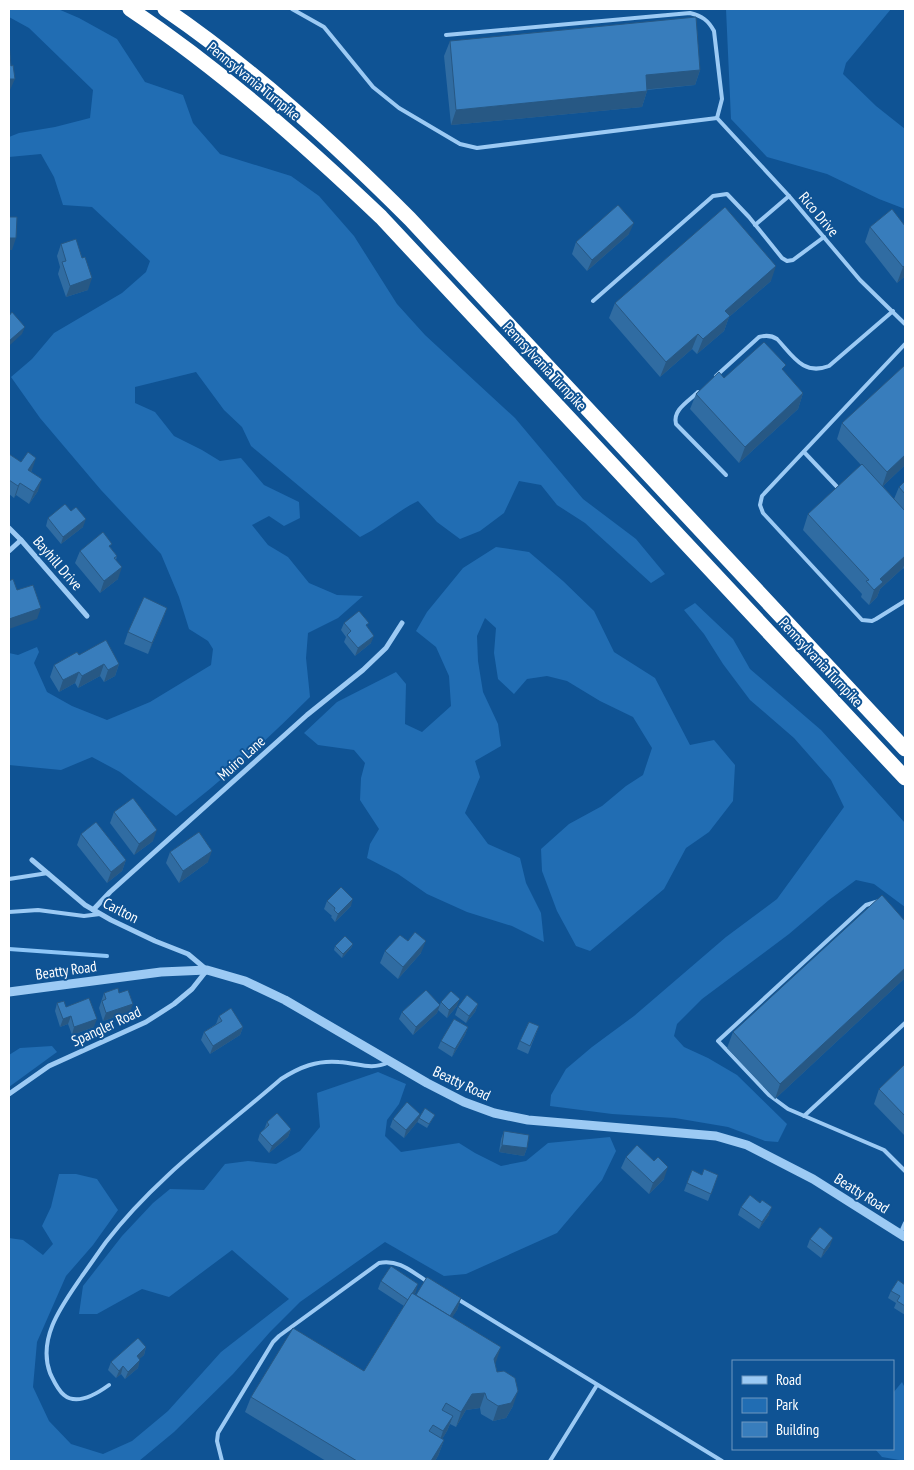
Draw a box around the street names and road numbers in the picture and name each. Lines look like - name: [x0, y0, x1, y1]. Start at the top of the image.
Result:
- street label: Pennsylvania Turnpike: [203, 38, 305, 124]
- street label: Rico Drive: [795, 188, 843, 240]
- street label: Pennsylvania Turnpike: [499, 318, 591, 414]
- street label: Bayhill Drive: [29, 532, 87, 594]
- street label: Pennsylvania Turnpike: [775, 614, 867, 710]
- street label: Muiro Lane: [213, 732, 269, 784]
- street label: Carlton: [100, 893, 142, 927]
- street label: Beatty Road: [34, 956, 98, 984]
- street label: Spangler Road: [68, 1002, 144, 1050]
- street label: Beatty Road: [430, 1061, 494, 1105]
- street label: Beatty Road: [831, 1169, 893, 1217]

